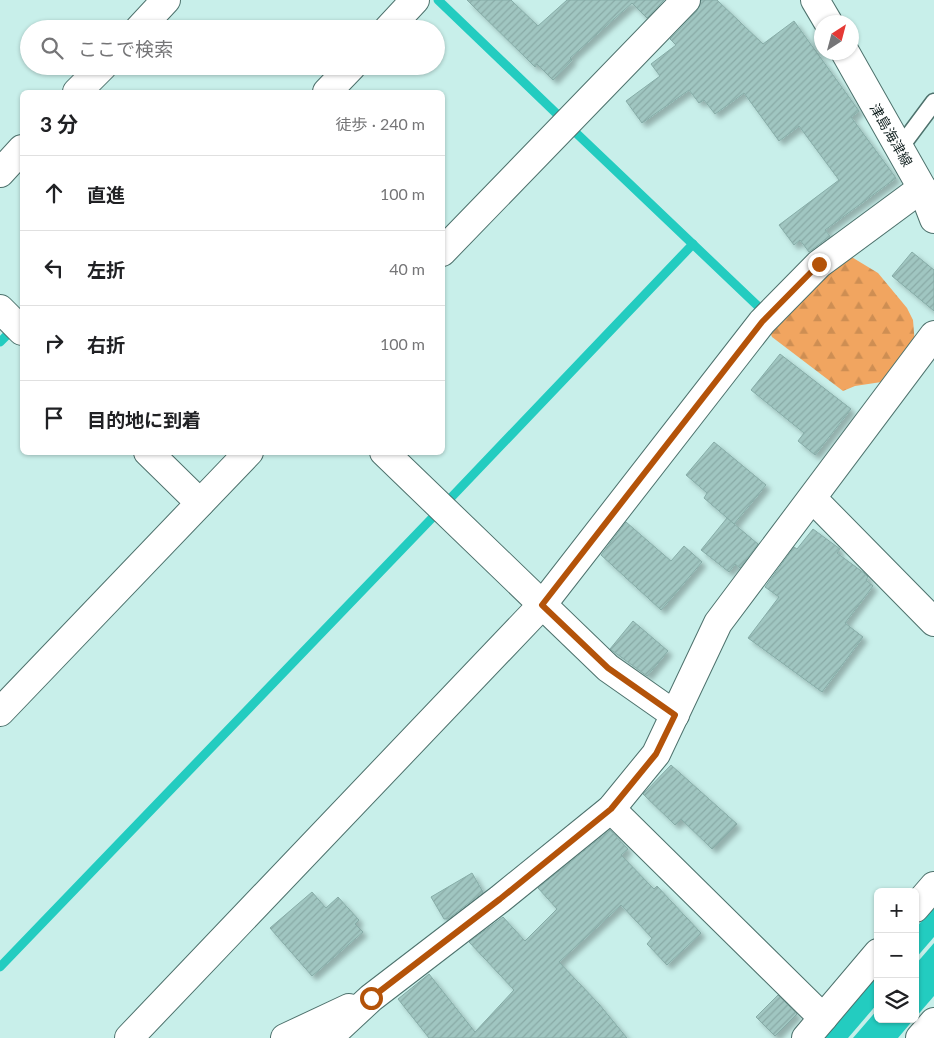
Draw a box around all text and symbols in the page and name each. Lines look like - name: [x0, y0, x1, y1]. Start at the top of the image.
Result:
- north arrow: [814, 15, 859, 60]
- search box: [20, 20, 445, 75]
- icon: search: [38, 34, 66, 62]
- text: ここで検索: [78, 37, 173, 60]
- street label: 津島海津線: [867, 100, 916, 169]
- text: 3 分: [40, 111, 78, 136]
- text: 徒歩 · 240 m: [336, 114, 425, 133]
- icon: ahead: [40, 179, 68, 207]
- text: 直進: [87, 183, 125, 206]
- text: 100 m: [380, 184, 425, 203]
- route end: [808, 253, 831, 276]
- icon: left: [40, 254, 68, 282]
- text: 左折: [87, 258, 125, 281]
- text: 40 m: [389, 259, 425, 278]
- icon: right: [40, 329, 68, 357]
- text: 右折: [87, 333, 125, 356]
- text: 100 m: [380, 334, 425, 353]
- icon: arrive: [40, 404, 68, 432]
- text: 目的地に到着: [87, 408, 201, 431]
- map controls: [874, 888, 919, 1023]
- button: +: [874, 888, 919, 933]
- button: −: [874, 933, 919, 978]
- button: layers: [874, 978, 919, 1023]
- route start: [360, 987, 383, 1010]

